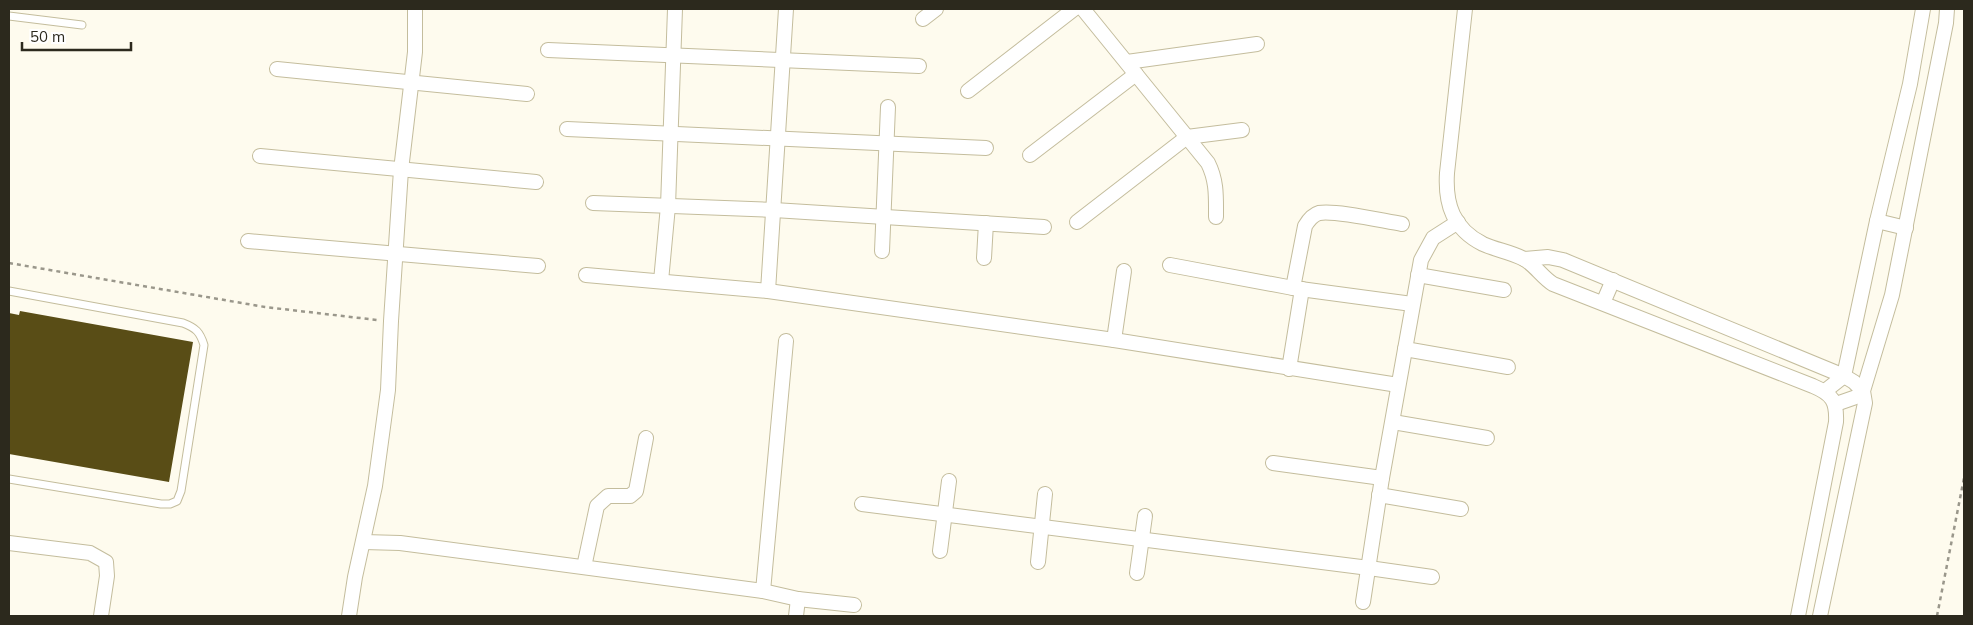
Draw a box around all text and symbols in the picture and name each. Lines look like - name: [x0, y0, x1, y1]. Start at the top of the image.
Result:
- scale bar: [22, 20, 131, 52]
- text: 50 m: [30, 27, 65, 46]

